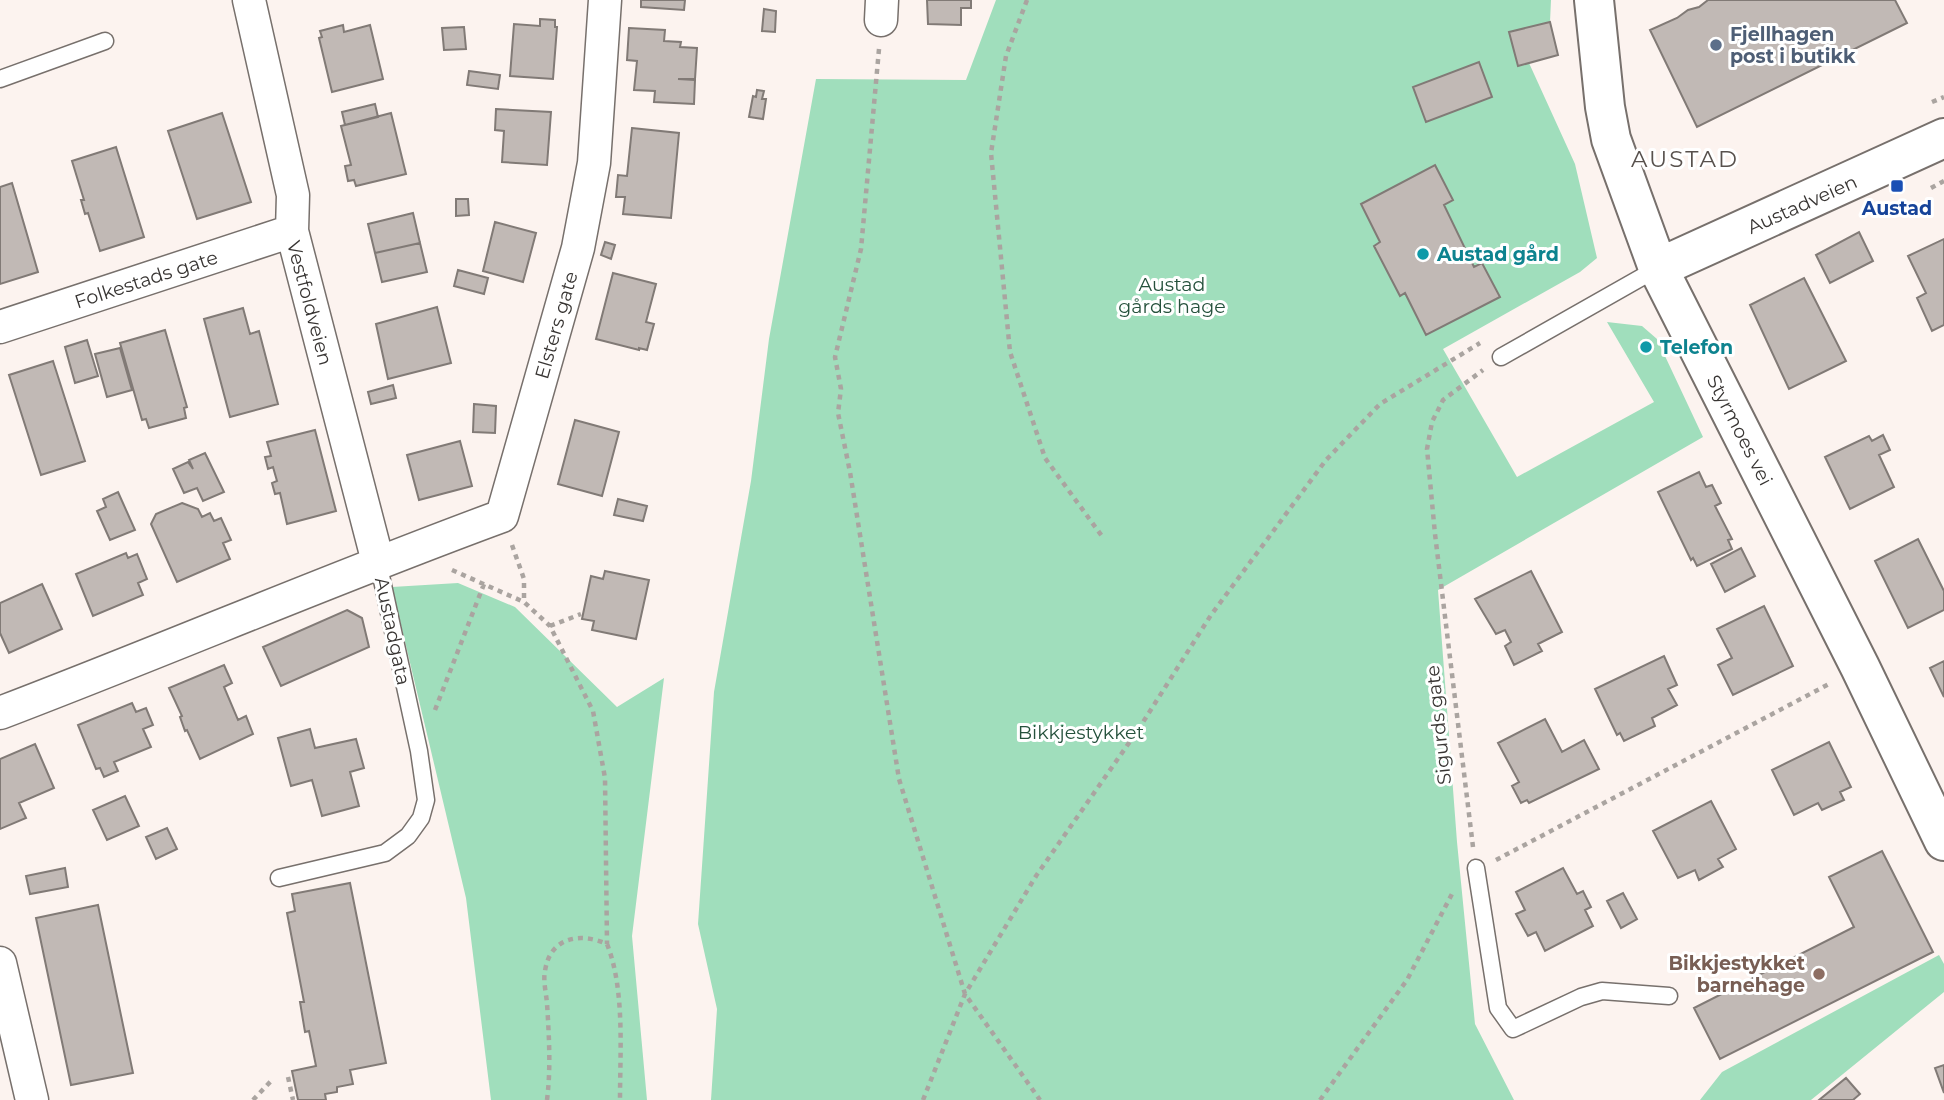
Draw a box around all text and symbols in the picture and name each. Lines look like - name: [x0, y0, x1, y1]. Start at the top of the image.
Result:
- place label: Fjellhagen post i butikk: [1730, 23, 1856, 68]
- marker: Fjellhagen post i butikk: [1708, 37, 1724, 53]
- district label: AUSTAD: [1631, 145, 1739, 173]
- street label: Austadveien: [1744, 170, 1861, 239]
- marker: Austad: [1889, 178, 1905, 194]
- place label: Austad: [1861, 197, 1932, 220]
- street label: Vestfoldveien: [282, 238, 337, 368]
- place label: Austad gård: [1436, 243, 1559, 266]
- street label: Folkestads gate: [72, 245, 221, 313]
- marker: Austad gård: [1415, 246, 1431, 262]
- street label: Elsters gate: [530, 269, 583, 382]
- park label: Austad gårds hage: [1118, 273, 1226, 318]
- place label: Telefon: [1660, 336, 1733, 359]
- marker: Telefon: [1638, 339, 1654, 355]
- street label: Styrmoes vei: [1702, 371, 1777, 489]
- street label: Austadgata: [370, 575, 415, 687]
- street label: Sigurds gate: [1421, 664, 1456, 786]
- park label: Bikkjestykket: [1018, 721, 1145, 744]
- place label: Bikkjestykket barnehage: [1668, 952, 1805, 997]
- marker: Bikkjestykket barnehage: [1811, 966, 1827, 982]

